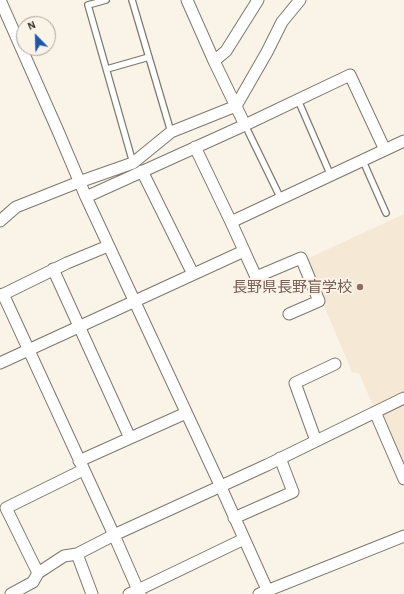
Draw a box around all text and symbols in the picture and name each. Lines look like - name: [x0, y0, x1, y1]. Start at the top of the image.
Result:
- north arrow: [16, 16, 56, 56]
- text: N: [26, 19, 37, 32]
- place label: 長野県長野盲学校: [232, 278, 352, 296]
- marker: 長野県長野盲学校: [355, 282, 365, 292]

